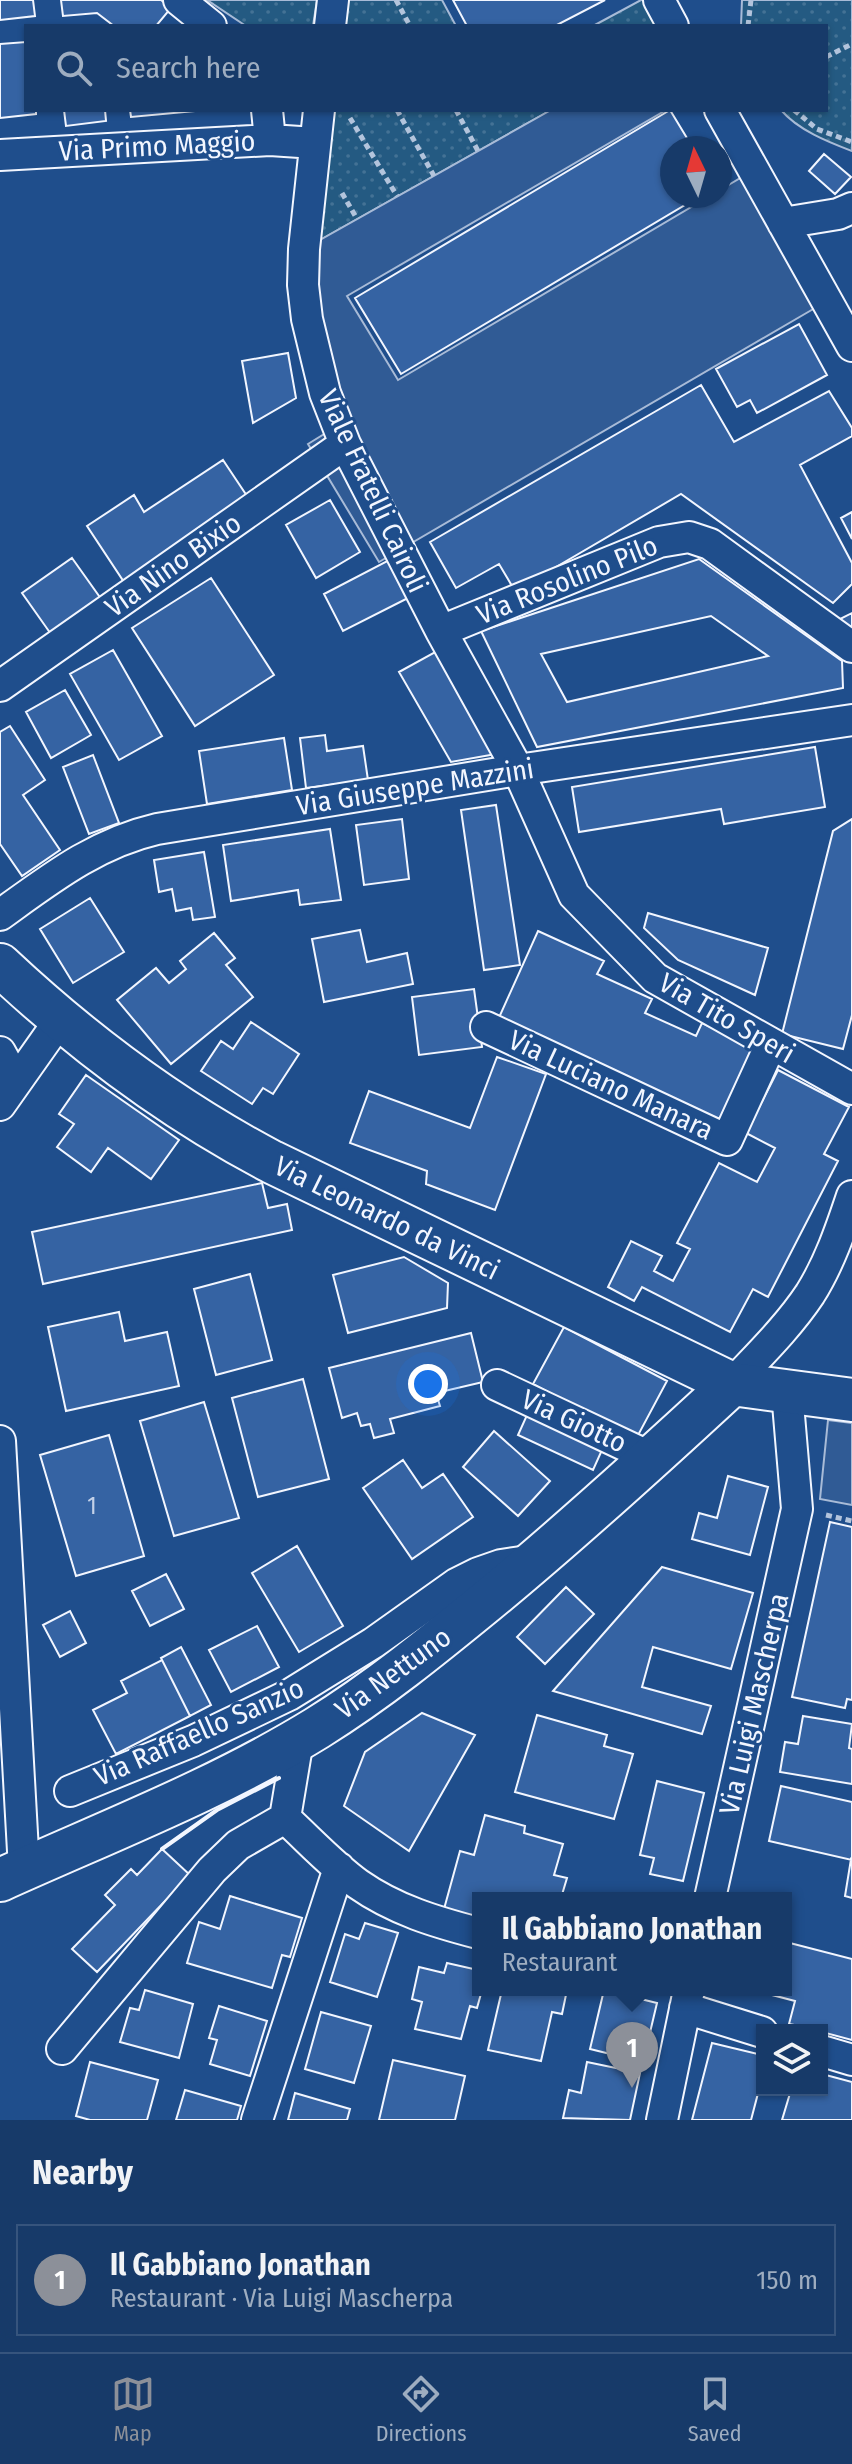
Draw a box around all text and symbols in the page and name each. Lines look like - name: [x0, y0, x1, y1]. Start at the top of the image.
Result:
- search box: [24, 24, 828, 112]
- icon: search: [52, 46, 96, 90]
- text: Search here: [116, 50, 261, 86]
- street label: Via Primo Maggio: [58, 124, 256, 168]
- north arrow: [660, 136, 732, 208]
- street label: Viale Fratelli Cairoli: [312, 384, 434, 598]
- street label: Via Nino Bixio: [99, 506, 247, 624]
- street label: Via Rosolino Pilo: [472, 529, 662, 631]
- street label: Via Giuseppe Mazzini: [294, 752, 536, 822]
- street label: Via Tito Speri: [653, 966, 801, 1070]
- street label: Via Luciano Manara: [504, 1023, 718, 1147]
- street label: Via Leonardo da Vinci: [269, 1149, 505, 1287]
- your location: [408, 1364, 448, 1404]
- street label: Via Giotto: [516, 1382, 632, 1460]
- house number: 1: [87, 1492, 97, 1520]
- street label: Via Luigi Mascherpa: [712, 1590, 796, 1818]
- street label: Via Nettuno: [329, 1620, 457, 1726]
- street label: Via Raffaello Sanzio: [89, 1671, 309, 1793]
- popup: [472, 1892, 792, 1996]
- text: Il Gabbiano Jonathan: [502, 1911, 762, 1947]
- text: Restaurant: [502, 1947, 617, 1978]
- pin: 1: [606, 2022, 658, 2088]
- map controls: [756, 2024, 828, 2096]
- button: layers: [756, 2024, 828, 2096]
- text: Nearby: [32, 2152, 133, 2193]
- text: Il Gabbiano Jonathan: [110, 2247, 371, 2283]
- text: 1: [55, 2265, 66, 2296]
- text: 150 m: [756, 2265, 818, 2296]
- text: Restaurant · Via Luigi Mascherpa: [110, 2283, 453, 2314]
- tab: Map: [111, 2372, 155, 2447]
- tab: Directions: [376, 2372, 467, 2447]
- tab: Saved: [688, 2372, 741, 2447]

